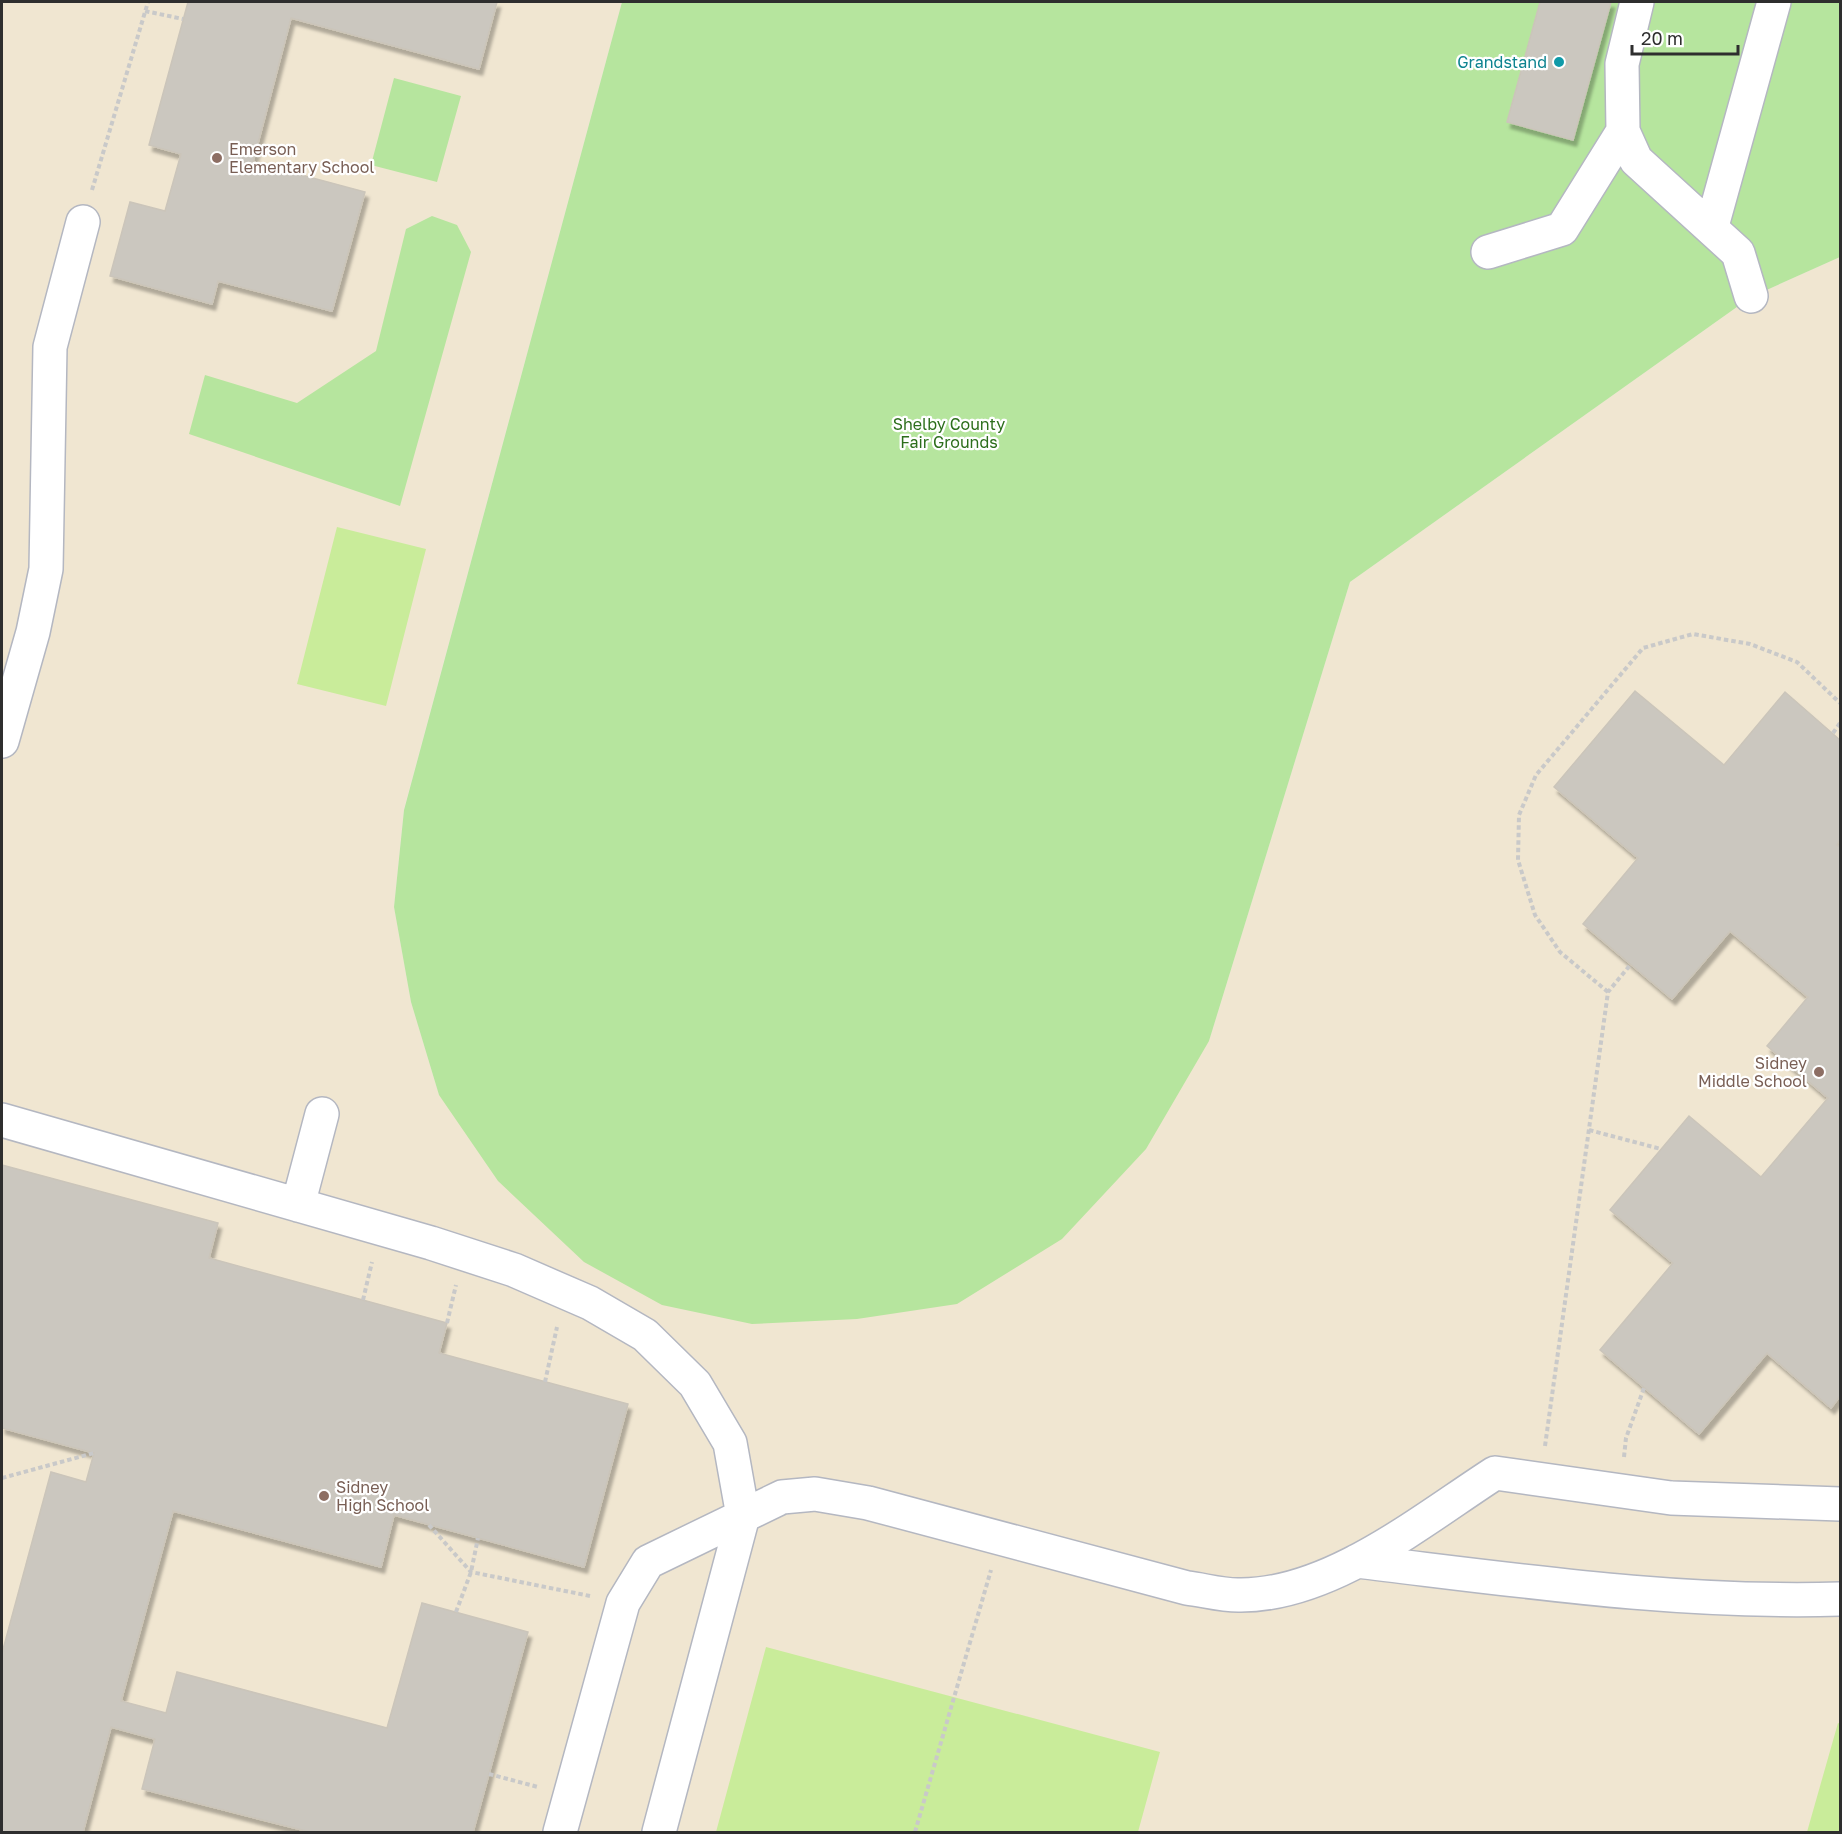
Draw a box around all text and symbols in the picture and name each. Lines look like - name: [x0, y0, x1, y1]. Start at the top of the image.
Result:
- scale bar: [1632, 18, 1738, 56]
- text: 20 m: [1641, 27, 1683, 49]
- place label: Grandstand: [1457, 52, 1547, 72]
- marker: Grandstand: [1552, 55, 1566, 69]
- place label: Emerson Elementary School: [229, 139, 374, 177]
- marker: Emerson Elementary School: [210, 151, 224, 165]
- park label: Shelby County Fair Grounds: [893, 414, 1005, 452]
- place label: Sidney Middle School: [1698, 1053, 1807, 1091]
- marker: Sidney Middle School: [1812, 1065, 1826, 1079]
- place label: Sidney High School: [336, 1477, 429, 1515]
- marker: Sidney High School: [317, 1489, 331, 1503]

